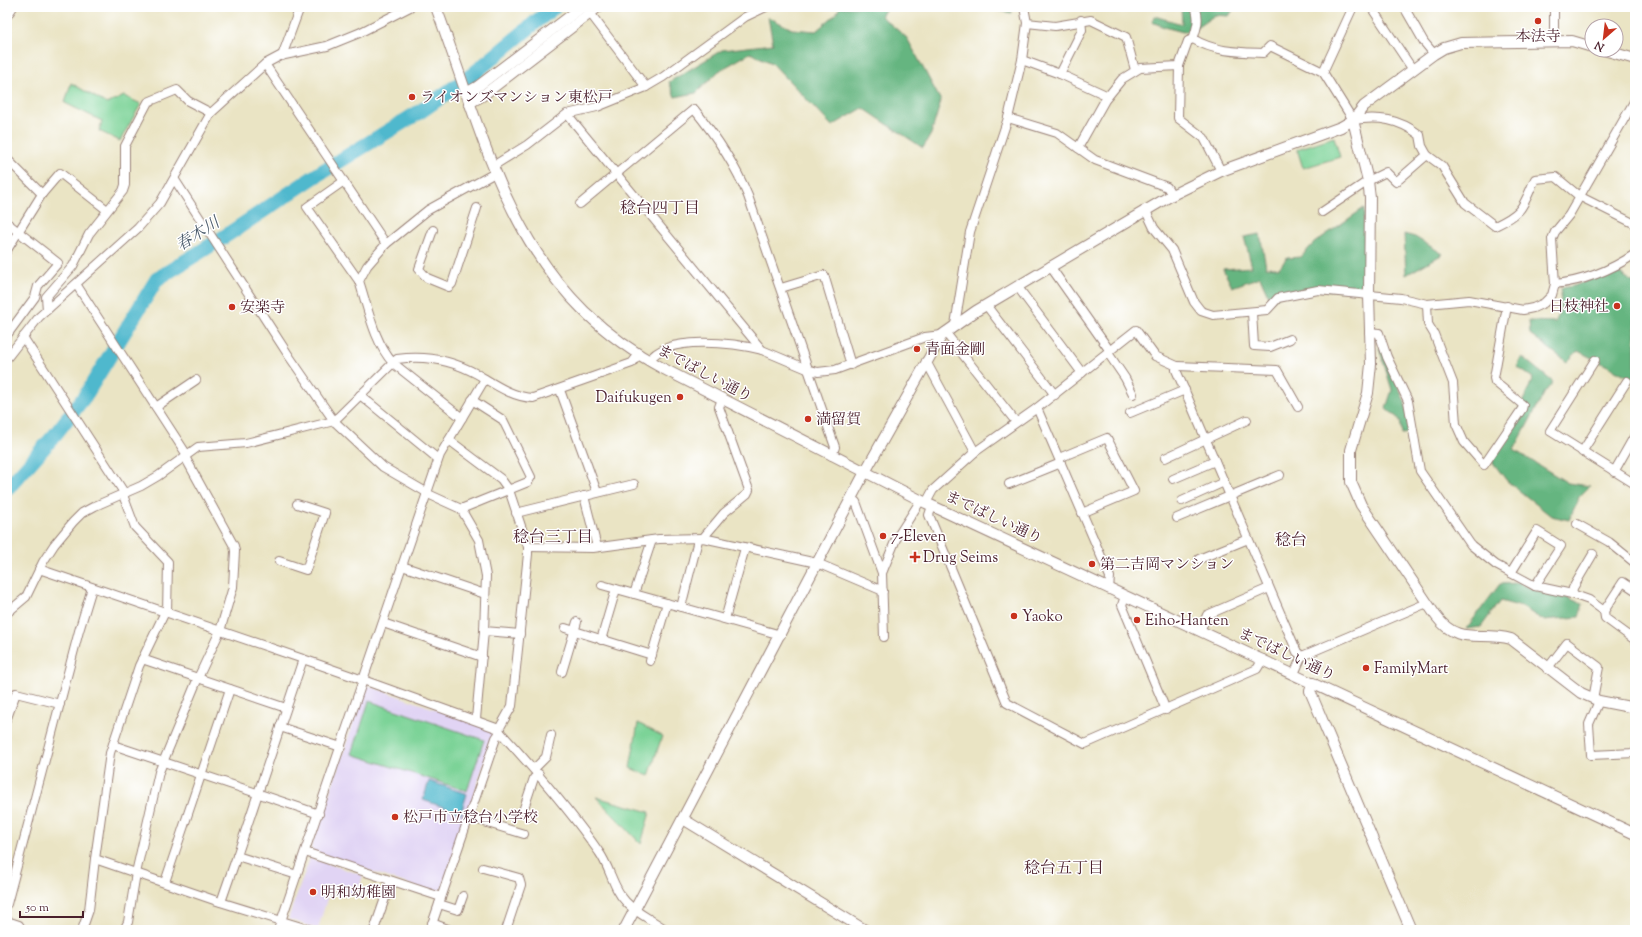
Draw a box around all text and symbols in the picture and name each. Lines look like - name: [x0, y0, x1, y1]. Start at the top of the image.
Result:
- marker: 本法寺: [1533, 16, 1543, 26]
- north arrow: [1584, 18, 1624, 58]
- place label: 本法寺: [1515, 27, 1561, 48]
- text: N: [1592, 37, 1608, 56]
- place label: ライオンズマンション東松戸: [420, 88, 613, 109]
- marker: ライオンズマンション東松戸: [407, 92, 417, 102]
- district label: 稔台四丁目: [620, 198, 700, 221]
- water label: 春木川: [172, 211, 226, 258]
- place label: 日枝神社: [1549, 297, 1609, 318]
- place label: 安楽寺: [240, 298, 285, 319]
- marker: 日枝神社: [1612, 301, 1622, 311]
- marker: 安楽寺: [227, 302, 237, 312]
- street label: までばしい通り: [653, 340, 756, 408]
- place label: 青面金剛: [925, 340, 985, 361]
- marker: 青面金剛: [912, 344, 922, 354]
- place label: Daifukugen: [595, 388, 672, 409]
- marker: Daifukugen: [675, 392, 685, 402]
- place label: 満留賀: [816, 410, 861, 431]
- marker: 満留賀: [803, 414, 813, 424]
- street label: までばしい通り: [941, 487, 1045, 550]
- district label: 稔台三丁目: [513, 527, 593, 550]
- place label: 7-Eleven: [891, 527, 947, 548]
- district label: 稔台: [1275, 530, 1307, 553]
- marker: 7-Eleven: [878, 531, 888, 541]
- place label: Drug Seims: [923, 548, 998, 569]
- marker: Drug Seims: [910, 552, 920, 562]
- place label: 第二吉岡マンション: [1100, 555, 1234, 576]
- marker: 第二吉岡マンション: [1087, 559, 1097, 569]
- place label: Yaoko: [1022, 607, 1063, 628]
- marker: Yaoko: [1009, 611, 1019, 621]
- place label: Eiho-Hanten: [1145, 611, 1229, 632]
- marker: Eiho-Hanten: [1132, 615, 1142, 625]
- street label: までばしい通り: [1234, 624, 1338, 687]
- place label: FamilyMart: [1374, 659, 1448, 680]
- marker: FamilyMart: [1361, 663, 1371, 673]
- place label: 松戸市立稔台小学校: [403, 808, 538, 829]
- marker: 松戸市立稔台小学校: [390, 812, 400, 822]
- district label: 稔台五丁目: [1024, 858, 1104, 881]
- place label: 明和幼稚園: [321, 883, 396, 904]
- marker: 明和幼稚園: [308, 887, 318, 897]
- scale bar: [20, 893, 83, 919]
- text: 50 m: [25, 899, 49, 917]

